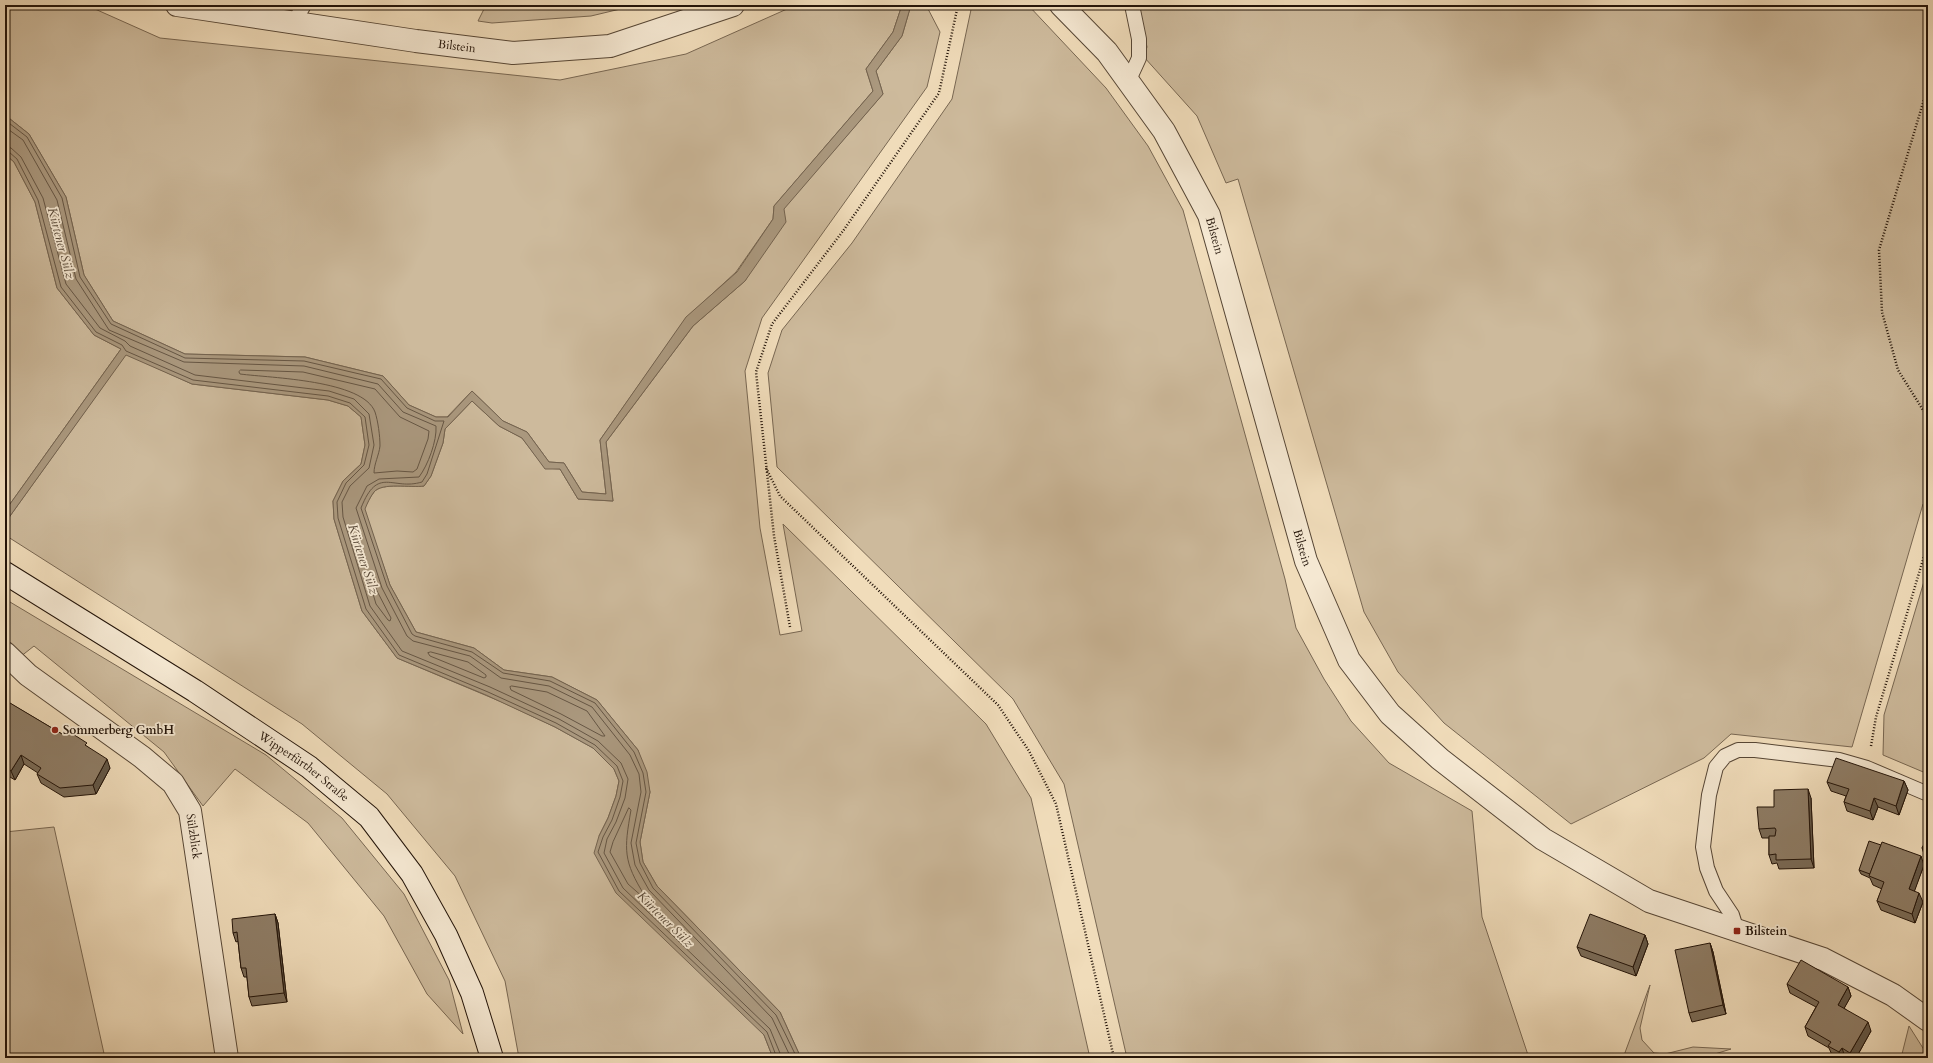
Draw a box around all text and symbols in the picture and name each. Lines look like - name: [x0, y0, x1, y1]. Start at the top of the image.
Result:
- street label: Bilstein: [437, 36, 477, 56]
- water label: Kürtener Sülz: [43, 205, 79, 282]
- street label: Bilstein: [1202, 215, 1228, 256]
- water label: Kürtener Sülz: [343, 522, 383, 598]
- street label: Bilstein: [1289, 527, 1315, 569]
- place label: Sommerberg GmbH: [63, 722, 174, 738]
- marker: Sommerberg GmbH: [50, 725, 60, 735]
- street label: Wipperfürther Straße: [254, 727, 353, 805]
- street label: Sülzblick: [182, 812, 205, 861]
- water label: Kürtener Sülz: [633, 887, 698, 953]
- place label: Bilstein: [1745, 923, 1787, 939]
- marker: Bilstein: [1732, 926, 1742, 936]

